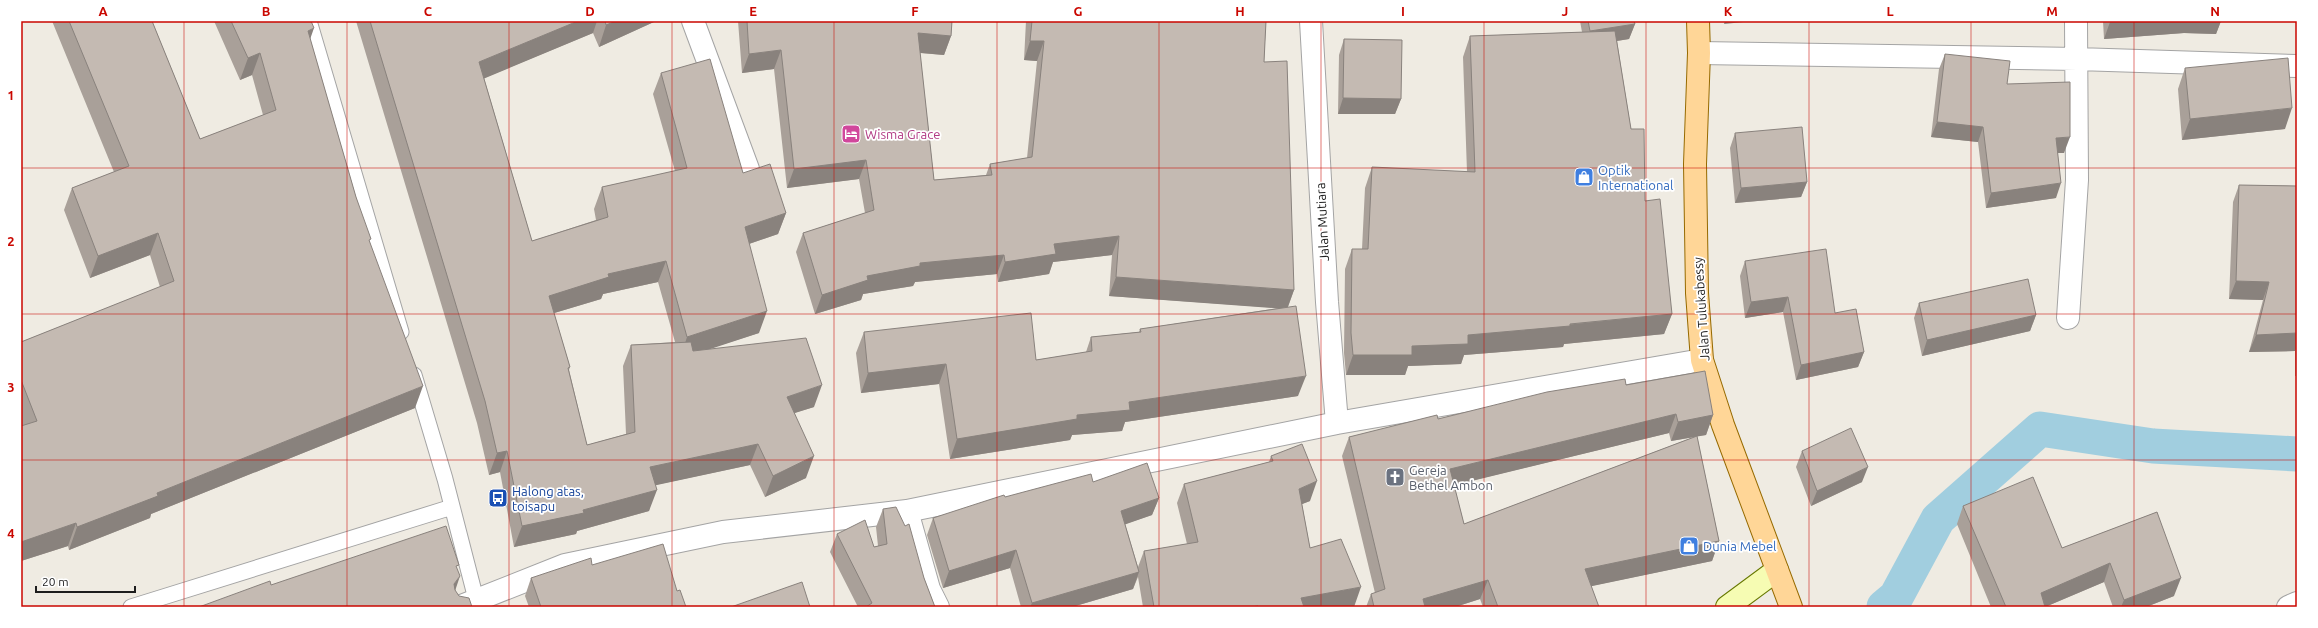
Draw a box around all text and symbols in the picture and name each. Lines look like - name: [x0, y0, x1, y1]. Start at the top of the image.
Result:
- text: A: [98, 4, 108, 18]
- text: B: [262, 4, 271, 18]
- text: C: [424, 4, 433, 18]
- text: D: [585, 4, 595, 18]
- text: E: [749, 4, 757, 18]
- text: F: [911, 4, 919, 18]
- text: G: [1074, 4, 1083, 18]
- text: H: [1235, 4, 1245, 18]
- text: I: [1401, 4, 1405, 18]
- text: J: [1562, 4, 1568, 18]
- text: K: [1724, 4, 1733, 18]
- text: L: [1886, 4, 1894, 18]
- text: M: [2046, 4, 2058, 18]
- text: N: [2210, 4, 2220, 18]
- text: 1: [7, 88, 15, 102]
- hotel icon: Wisma Grace: [840, 123, 862, 145]
- place label: Wisma Grace: [865, 127, 940, 141]
- place label: Optik International: [1598, 163, 1674, 192]
- shop icon: Optik International: [1573, 166, 1595, 188]
- street label: Jalan Mutiara: [1313, 182, 1331, 262]
- text: 2: [7, 234, 15, 248]
- street label: Jalan Tulukabessy: [1690, 256, 1712, 362]
- text: 3: [7, 380, 15, 394]
- place label: Gereja Bethel Ambon: [1409, 463, 1493, 492]
- church icon: Gereja Bethel Ambon: [1384, 466, 1406, 488]
- place label: Halong atas, toisapu: [512, 484, 584, 513]
- bus stop icon: Halong atas, toisapu: [487, 487, 509, 509]
- text: 4: [7, 526, 15, 540]
- shop icon: Dunia Mebel: [1678, 535, 1700, 557]
- place label: Dunia Mebel: [1703, 539, 1777, 553]
- scale bar: [36, 568, 135, 594]
- text: 20 m: [42, 575, 69, 588]

